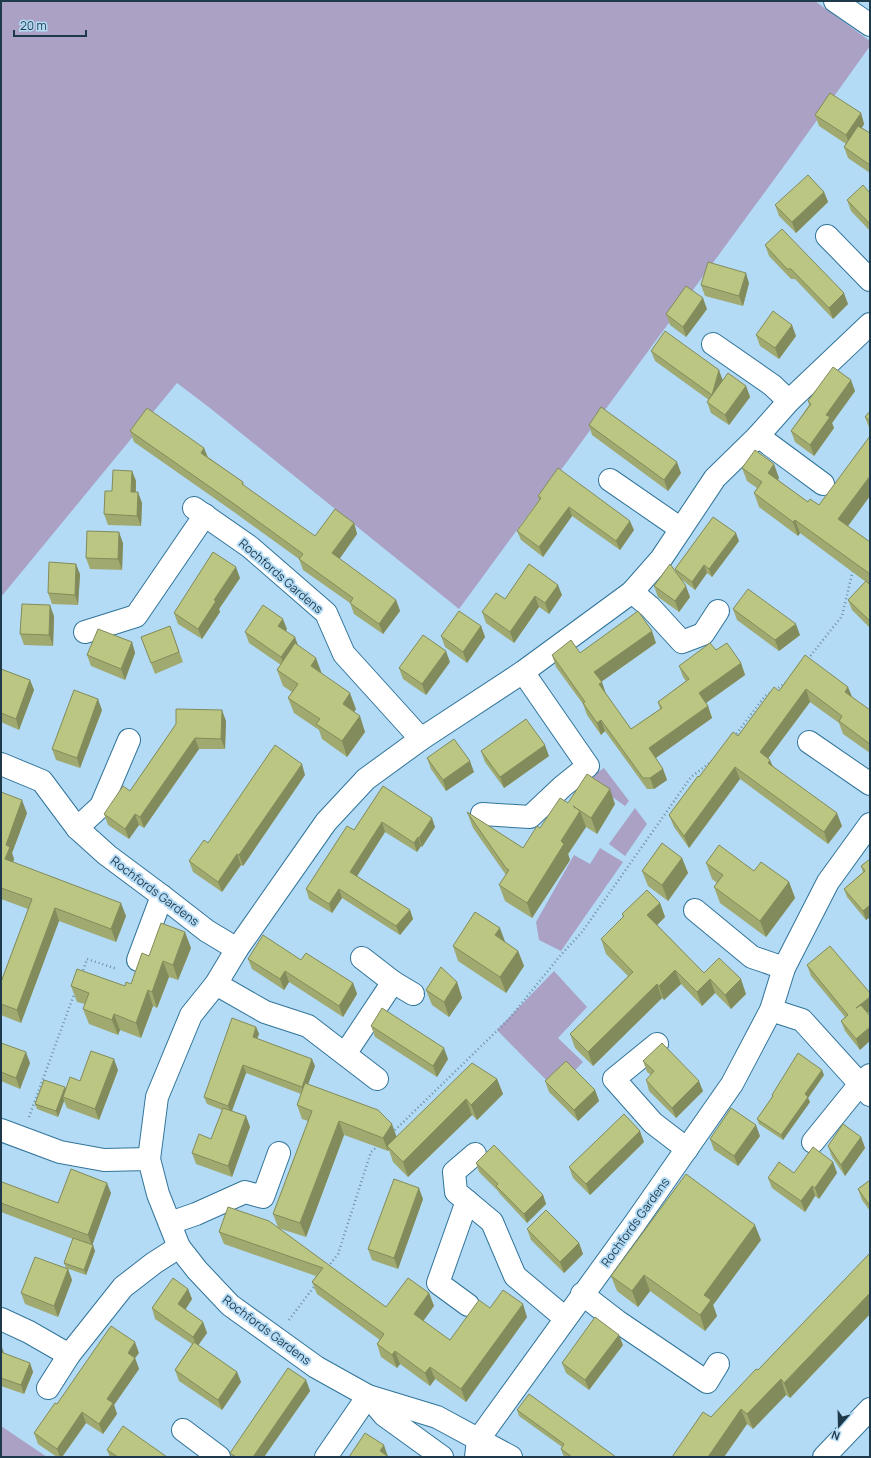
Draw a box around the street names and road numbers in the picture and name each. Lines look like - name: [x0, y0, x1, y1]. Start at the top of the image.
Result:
- street label: Rochfords Gardens: [235, 535, 327, 617]
- street label: Rochfords Gardens: [107, 852, 203, 930]
- street label: Rochfords Gardens: [597, 1174, 673, 1270]
- street label: Rochfords Gardens: [219, 1291, 315, 1369]

